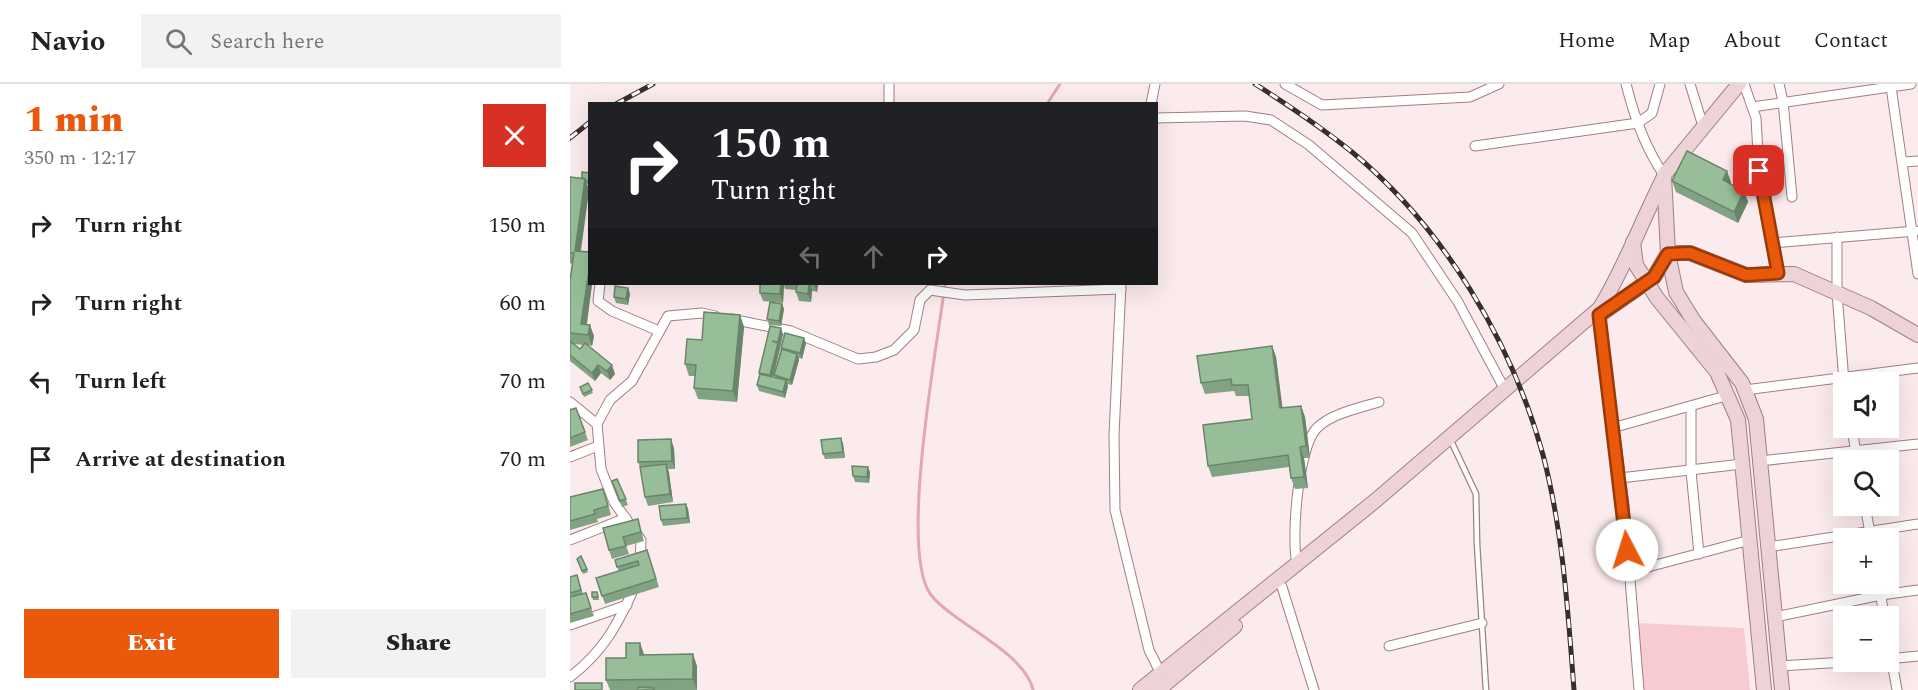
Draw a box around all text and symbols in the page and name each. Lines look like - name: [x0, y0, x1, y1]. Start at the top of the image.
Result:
- search box: [141, 14, 561, 68]
- text: Navio: [30, 20, 105, 63]
- icon: search: [162, 25, 195, 58]
- text: Search here: [210, 25, 324, 58]
- text: Home: [1558, 25, 1615, 57]
- text: Map: [1648, 25, 1690, 57]
- text: About: [1723, 25, 1781, 57]
- text: Contact: [1814, 25, 1888, 57]
- text: 1 min: [24, 93, 124, 148]
- button: close: [483, 104, 546, 167]
- text: 150 m: [711, 113, 830, 176]
- icon: right: [612, 126, 690, 204]
- text: 350 m · 12:17: [24, 143, 136, 173]
- pin: [1733, 145, 1784, 196]
- icon: arrive: [1742, 154, 1775, 187]
- text: Turn right: [711, 170, 836, 212]
- icon: right: [24, 209, 57, 242]
- text: Turn right: [75, 209, 182, 242]
- text: 150 m: [489, 209, 546, 242]
- icon: left: [794, 240, 827, 273]
- icon: ahead: [857, 240, 890, 273]
- icon: right: [920, 240, 953, 273]
- icon: right: [24, 287, 57, 320]
- text: Turn right: [75, 287, 182, 320]
- text: 60 m: [500, 287, 546, 320]
- icon: left: [24, 365, 57, 398]
- text: Turn left: [75, 365, 167, 398]
- text: 70 m: [500, 365, 546, 398]
- map controls: [1833, 372, 1899, 672]
- button: sound: [1833, 372, 1899, 438]
- icon: arrive: [24, 443, 57, 476]
- text: Arrive at destination: [75, 443, 286, 476]
- text: 70 m: [500, 443, 546, 476]
- button: search: [1833, 450, 1899, 516]
- position arrow: [1595, 518, 1659, 582]
- button: +: [1833, 528, 1899, 594]
- button: −: [1833, 606, 1899, 672]
- button: Exit: [24, 609, 279, 678]
- button: Share: [291, 609, 546, 678]

